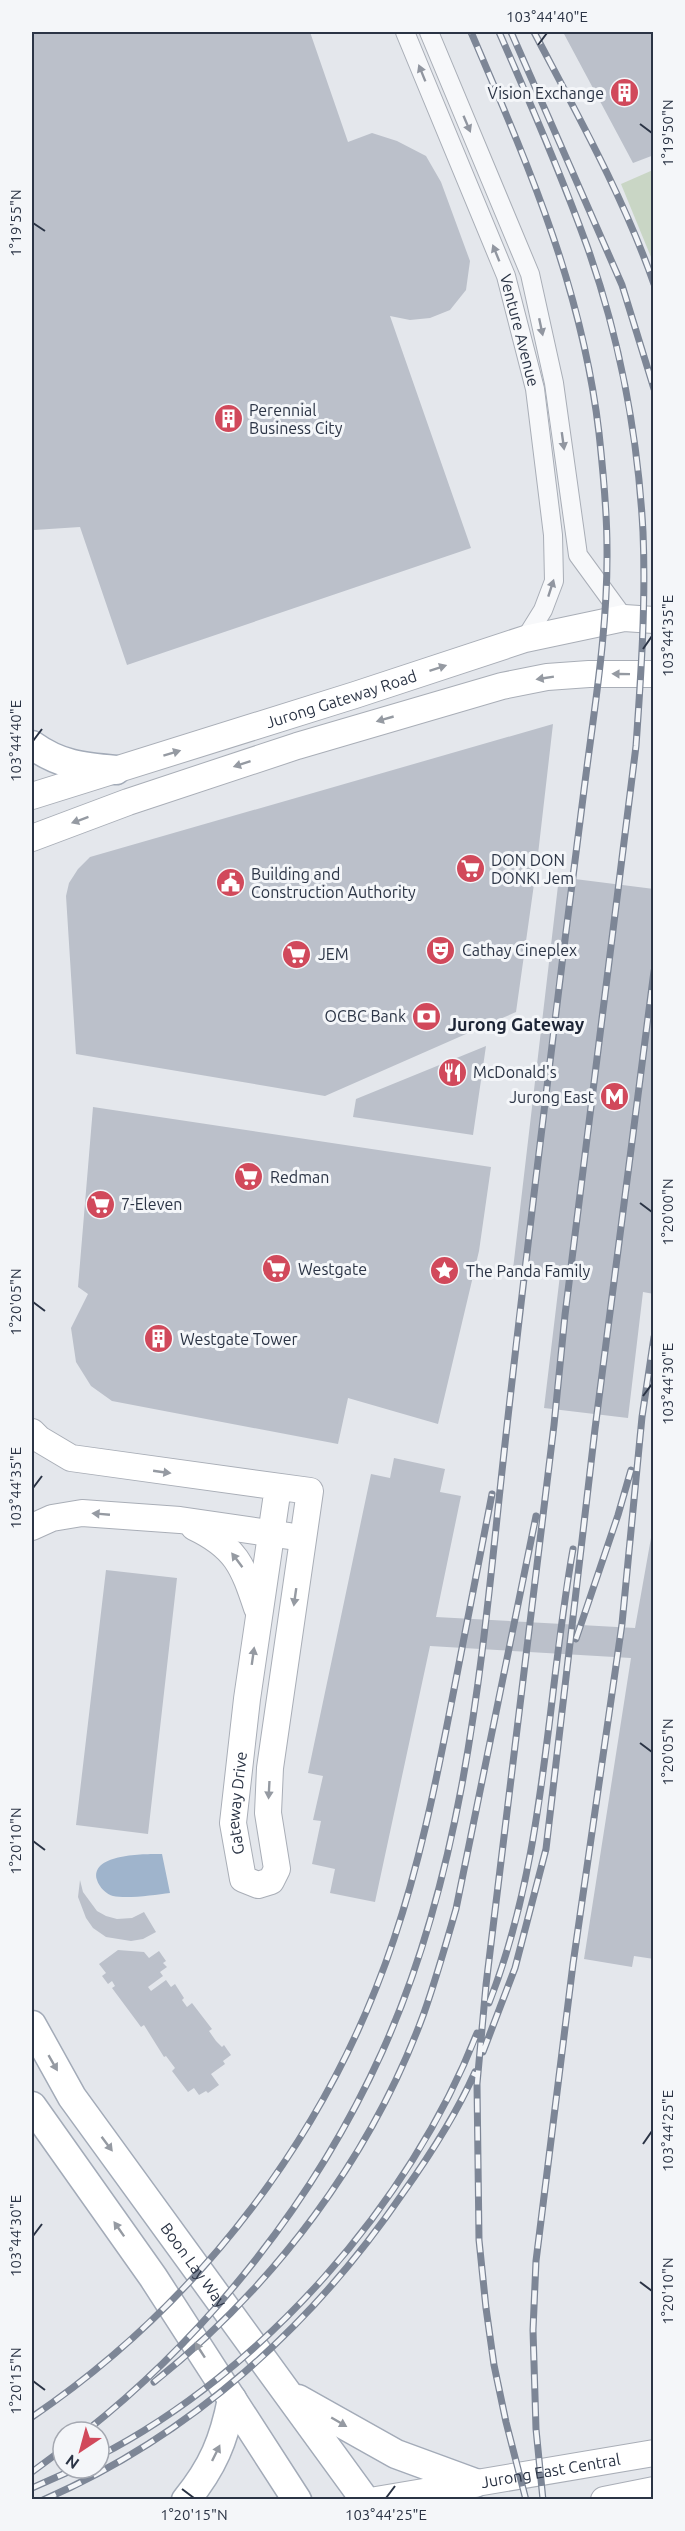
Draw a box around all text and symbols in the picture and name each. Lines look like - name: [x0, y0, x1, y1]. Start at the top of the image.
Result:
- text: 103°44'40"E: [506, 8, 588, 25]
- one-way arrow: [417, 64, 426, 82]
- building icon: Vision Exchange: [609, 77, 641, 109]
- place label: Vision Exchange: [487, 84, 604, 102]
- text: 1°19'50"N: [659, 99, 676, 167]
- one-way arrow: [462, 116, 472, 134]
- text: 1°19'55"N: [7, 189, 24, 257]
- one-way arrow: [491, 244, 500, 262]
- street label: Venture Avenue: [497, 272, 543, 388]
- one-way arrow: [537, 317, 546, 336]
- place label: Perennial Business City: [249, 401, 343, 437]
- building icon: Perennial Business City: [212, 403, 244, 435]
- one-way arrow: [558, 431, 567, 450]
- one-way arrow: [547, 579, 556, 597]
- text: 103°44'35"E: [659, 595, 676, 677]
- one-way arrow: [429, 663, 447, 672]
- street label: Jurong Gateway Road: [263, 666, 419, 731]
- one-way arrow: [612, 669, 631, 679]
- one-way arrow: [536, 674, 555, 683]
- text: 103°44'40"E: [7, 700, 24, 782]
- one-way arrow: [376, 715, 394, 724]
- one-way arrow: [163, 747, 181, 757]
- one-way arrow: [233, 760, 251, 770]
- one-way arrow: [71, 815, 89, 825]
- place label: DON DON DONKI Jem: [491, 851, 574, 887]
- supermarket icon: DON DON DONKI Jem: [454, 853, 486, 885]
- place label: Building and Construction Authority: [251, 865, 416, 901]
- public building icon: Building and Construction Authority: [214, 867, 246, 899]
- theatre icon: Cathay Cineplex: [425, 934, 457, 966]
- supermarket icon: JEM: [281, 938, 313, 970]
- place label: Cathay Cineplex: [462, 941, 577, 959]
- place label: JEM: [318, 945, 349, 963]
- bank icon: OCBC Bank: [411, 1000, 443, 1032]
- place label: OCBC Bank: [325, 1007, 406, 1025]
- district label: Jurong Gateway: [448, 1014, 585, 1034]
- restaurant icon: McDonald's: [436, 1056, 468, 1088]
- place label: McDonald's: [473, 1063, 557, 1081]
- metro station icon: Jurong East: [599, 1081, 631, 1113]
- place label: Jurong East: [509, 1088, 595, 1106]
- supermarket icon: Redman: [233, 1161, 265, 1193]
- place label: Redman: [270, 1168, 329, 1186]
- text: 1°20'00"N: [659, 1178, 676, 1246]
- supermarket icon: 7-Eleven: [84, 1188, 116, 1220]
- place label: 7-Eleven: [121, 1195, 182, 1213]
- supermarket icon: Westgate: [261, 1253, 293, 1285]
- place icon: The Panda Family: [429, 1255, 461, 1287]
- place label: Westgate: [298, 1260, 367, 1278]
- place label: The Panda Family: [466, 1262, 590, 1280]
- text: 1°20'05"N: [7, 1268, 24, 1336]
- building icon: Westgate Tower: [143, 1323, 175, 1355]
- place label: Westgate Tower: [180, 1330, 298, 1348]
- text: 103°44'30"E: [659, 1343, 676, 1425]
- text: 103°44'35"E: [7, 1447, 24, 1529]
- one-way arrow: [153, 1467, 172, 1476]
- one-way arrow: [91, 1509, 110, 1519]
- one-way arrow: [231, 1553, 243, 1569]
- one-way arrow: [291, 1587, 300, 1606]
- one-way arrow: [249, 1647, 258, 1666]
- text: 1°20'05"N: [659, 1718, 676, 1786]
- street label: Gateway Drive: [224, 1751, 250, 1856]
- one-way arrow: [264, 1780, 273, 1799]
- text: 1°20'10"N: [7, 1807, 24, 1875]
- one-way arrow: [47, 2055, 58, 2071]
- text: 103°44'25"E: [659, 2090, 676, 2172]
- one-way arrow: [101, 2137, 113, 2152]
- text: 103°44'30"E: [7, 2195, 24, 2277]
- street label: Boon Lay Way: [157, 2219, 231, 2311]
- one-way arrow: [113, 2222, 125, 2238]
- text: 1°20'10"N: [659, 2257, 676, 2325]
- one-way arrow: [195, 2341, 206, 2358]
- text: 1°20'15"N: [7, 2347, 24, 2415]
- one-way arrow: [331, 2417, 347, 2428]
- north arrow: [51, 2420, 111, 2480]
- one-way arrow: [212, 2444, 221, 2461]
- street label: Jurong East Central: [479, 2450, 622, 2491]
- text: N: [62, 2451, 82, 2473]
- text: 1°20'15"N: [160, 2506, 228, 2523]
- text: 103°44'25"E: [345, 2506, 427, 2523]

